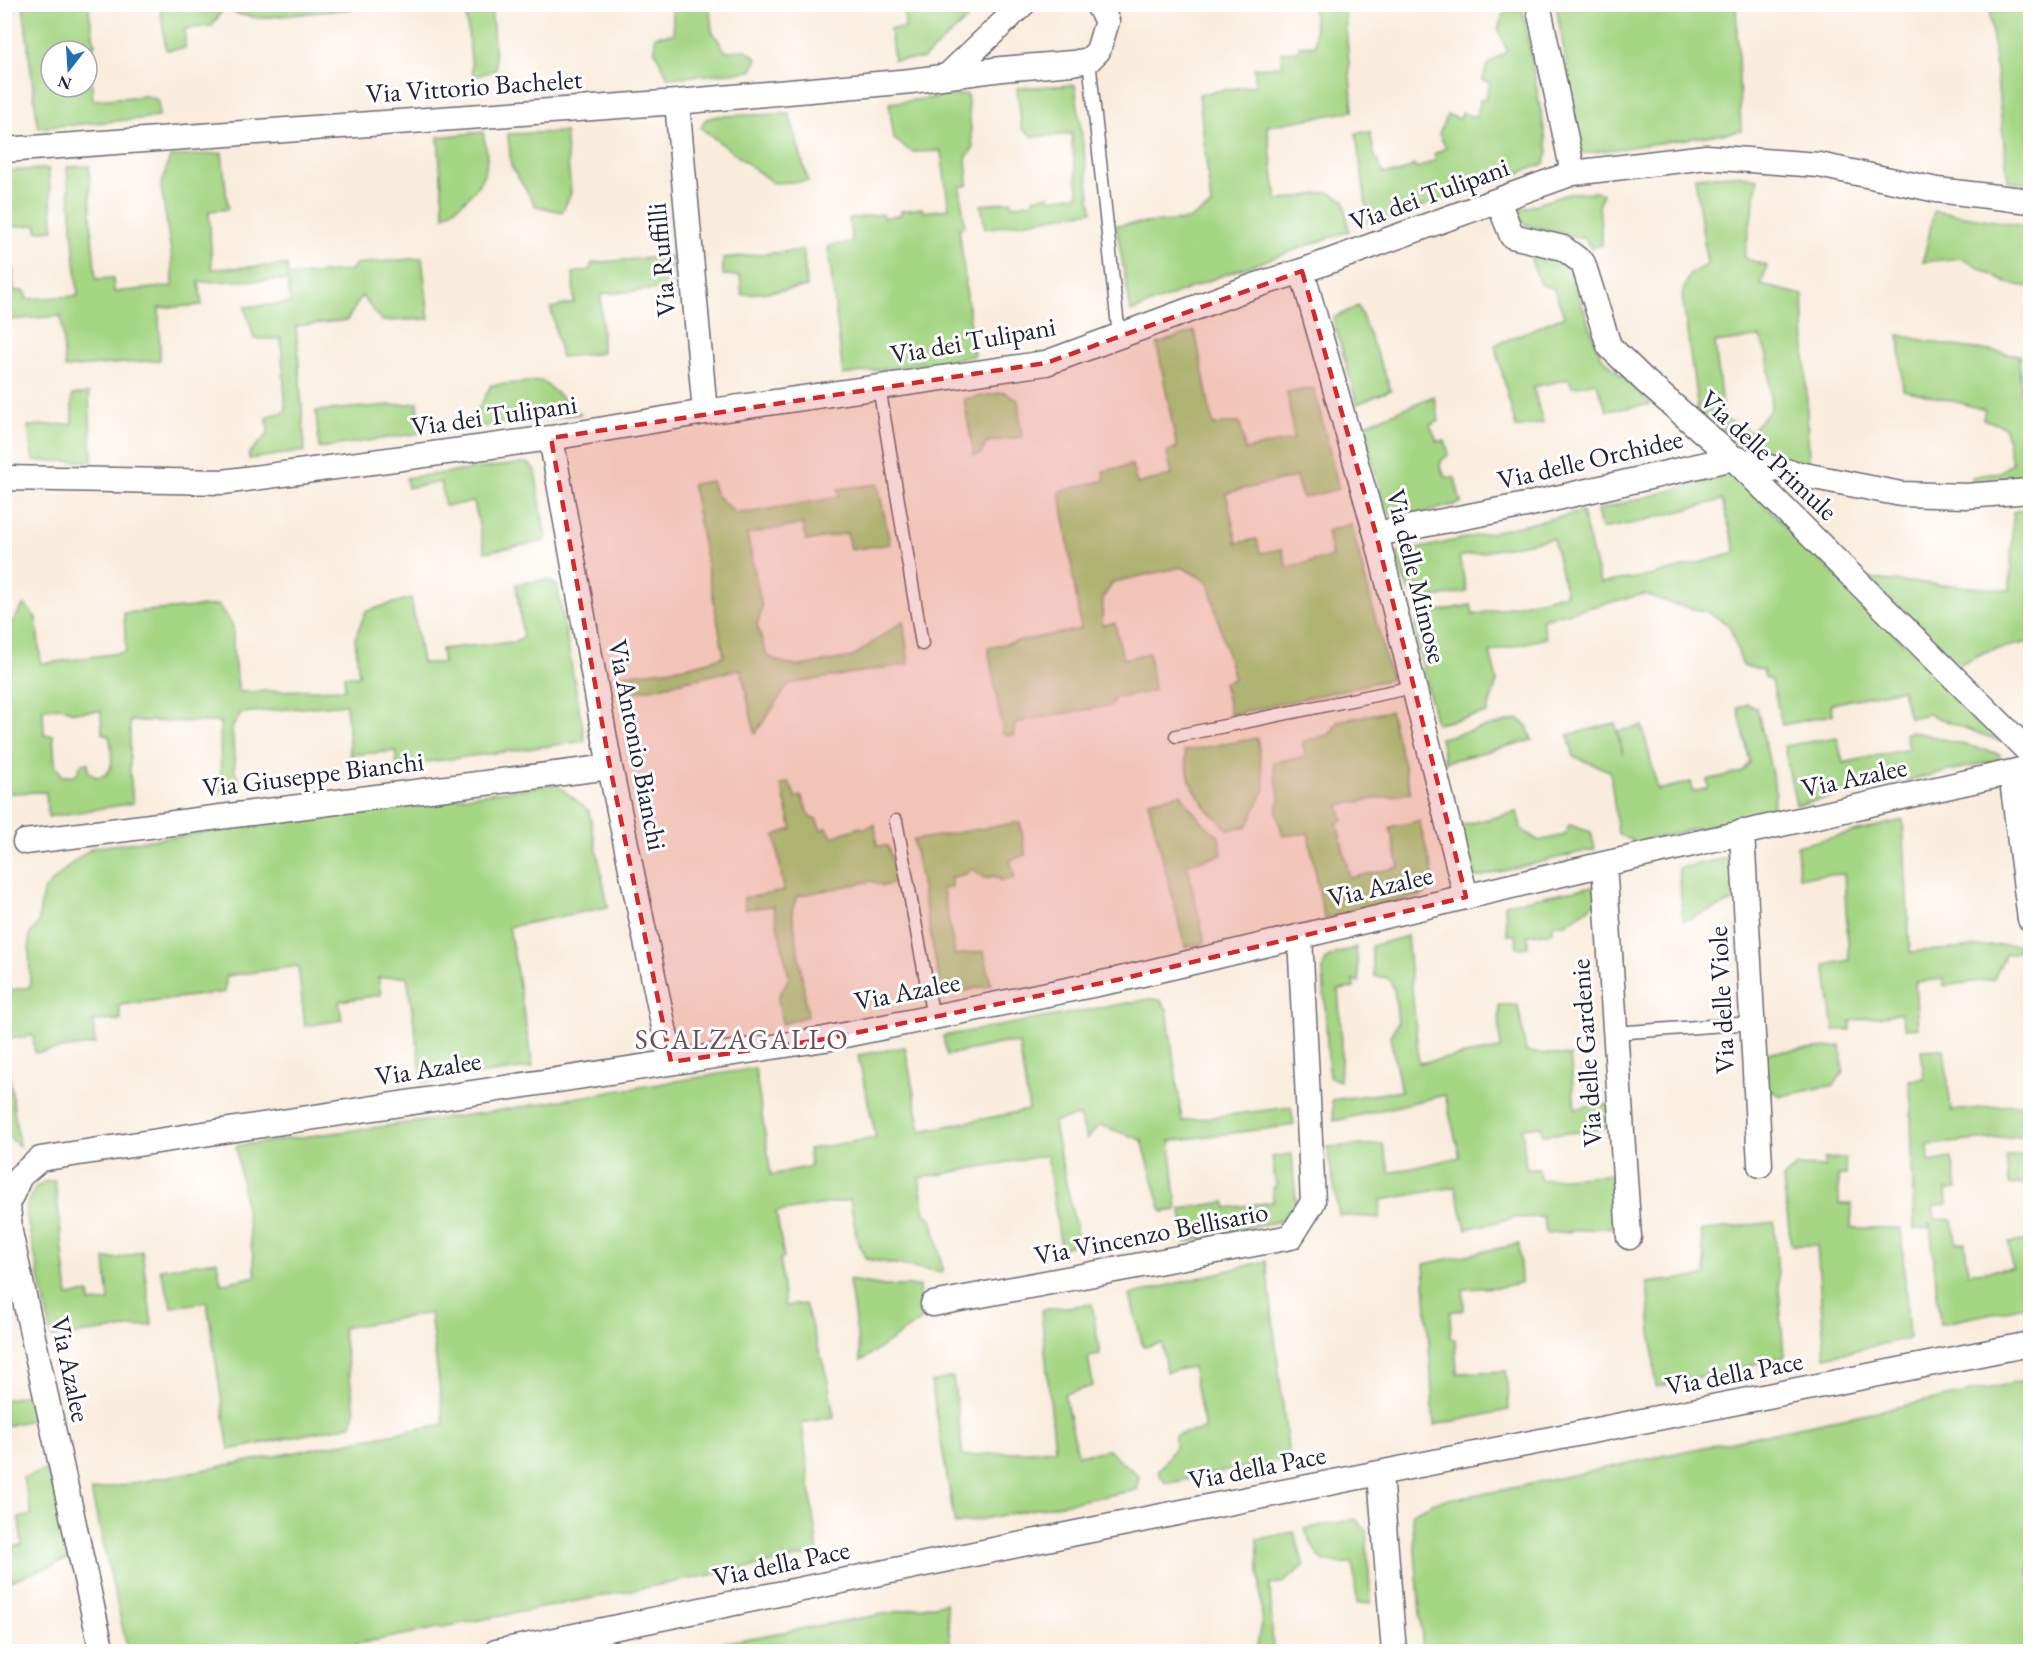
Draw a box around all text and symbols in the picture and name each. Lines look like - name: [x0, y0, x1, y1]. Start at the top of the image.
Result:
- north arrow: [39, 39, 99, 99]
- street label: Via Vittorio Bachelet: [365, 61, 584, 111]
- text: N: [55, 71, 74, 95]
- street label: Via dei Tulipani: [1344, 149, 1514, 239]
- street label: Via Ruffilli: [639, 201, 683, 319]
- street label: Via dei Tulipani: [888, 308, 1059, 372]
- street label: Via delle Primule: [1693, 382, 1845, 528]
- street label: Via dei Tulipani: [409, 386, 580, 444]
- street label: Via delle Orchidee: [1494, 421, 1686, 497]
- street label: Via delle Mimose: [1378, 485, 1456, 667]
- street label: Via Antonio Bianchi: [600, 637, 676, 854]
- street label: Via Giuseppe Bianchi: [200, 743, 426, 805]
- street label: Via Azalee: [1798, 749, 1910, 805]
- street label: Via Azalee: [1324, 857, 1436, 915]
- street label: Via delle Viole: [1700, 925, 1742, 1075]
- street label: Via delle Gardenie: [1562, 958, 1610, 1148]
- street label: Via Azalee: [851, 964, 963, 1018]
- district label: SCALZAGALLO: [635, 1021, 849, 1057]
- street label: Via Azalee: [373, 1042, 483, 1094]
- street label: Via Vincenzo Bellisario: [1031, 1193, 1271, 1273]
- street label: Via Azalee: [43, 1313, 99, 1425]
- street label: Via della Pace: [1662, 1343, 1806, 1403]
- street label: Via della Pace: [1185, 1437, 1329, 1497]
- street label: Via della Pace: [709, 1531, 853, 1595]

